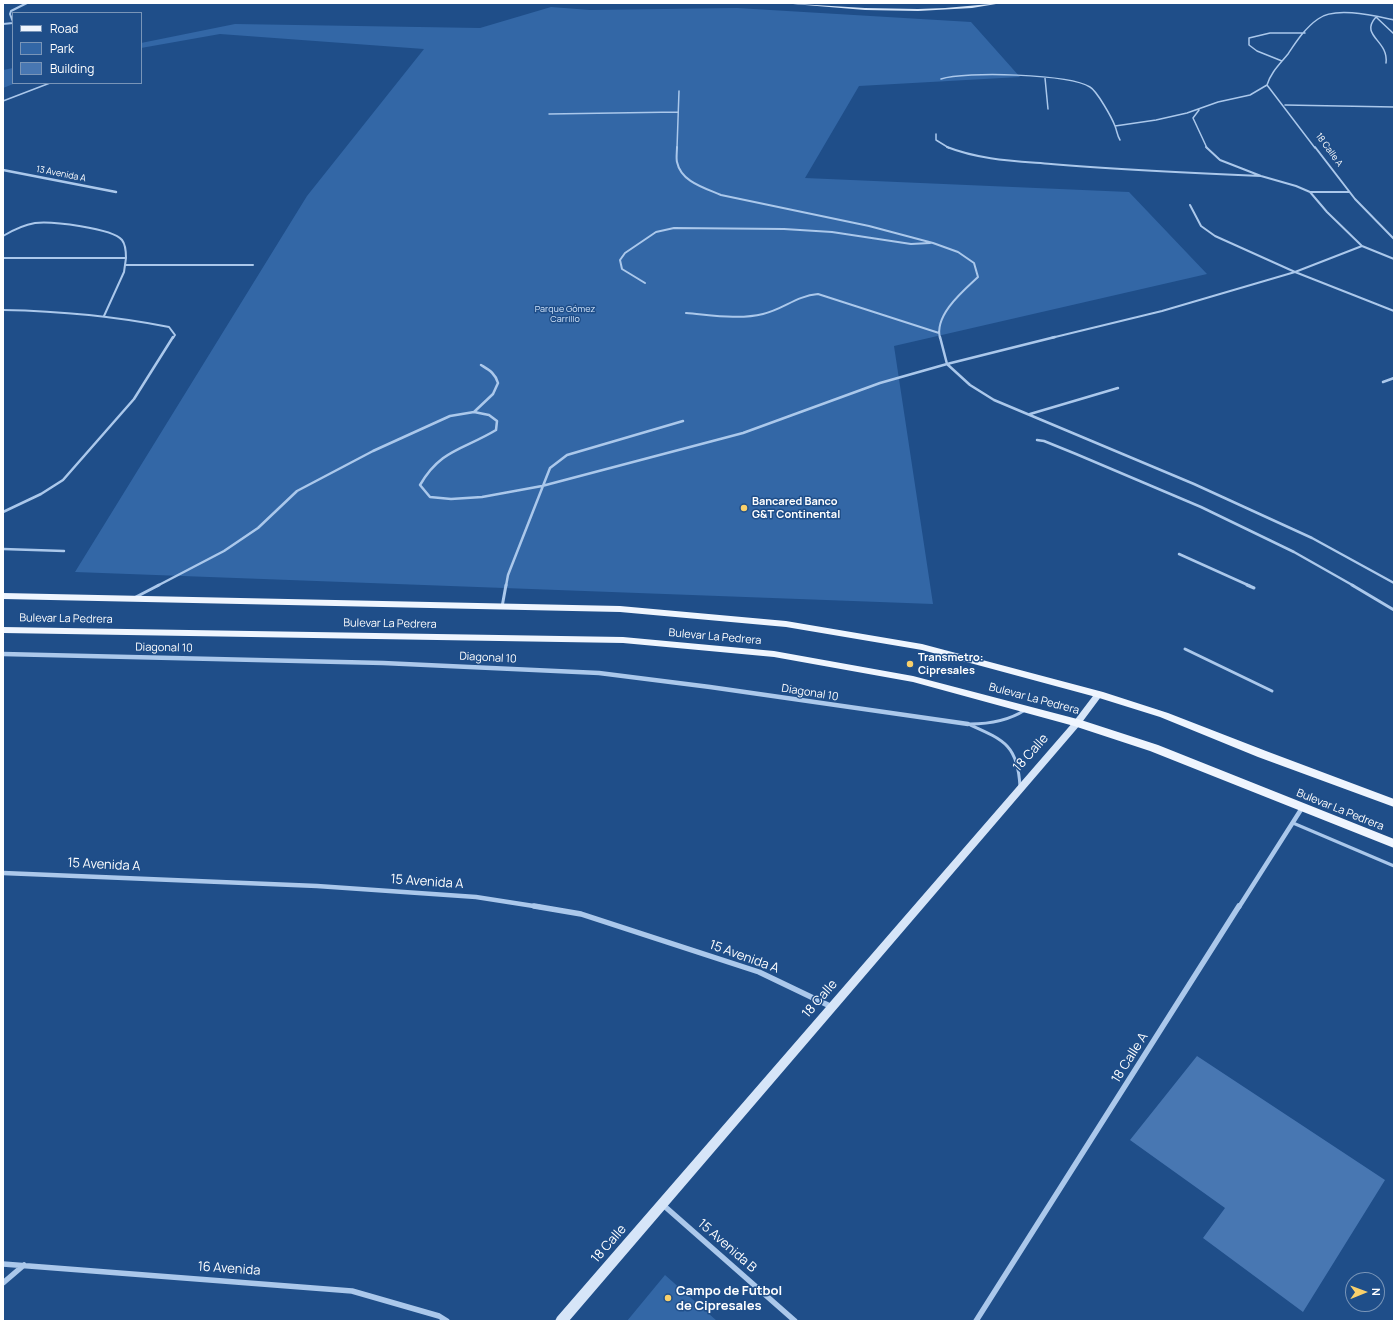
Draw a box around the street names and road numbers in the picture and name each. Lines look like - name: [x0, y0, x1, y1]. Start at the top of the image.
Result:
- street label: 18 Calle A: [1313, 131, 1345, 169]
- street label: 13 Avenida A: [35, 164, 87, 184]
- street label: Bulevar La Pedrera: [19, 612, 113, 626]
- street label: Bulevar La Pedrera: [343, 617, 437, 631]
- street label: Bulevar La Pedrera: [668, 626, 762, 648]
- street label: Diagonal 10: [135, 641, 193, 655]
- street label: Diagonal 10: [459, 650, 517, 666]
- street label: Bulevar La Pedrera: [987, 681, 1081, 717]
- street label: Diagonal 10: [781, 682, 839, 704]
- street label: 18 Calle: [1010, 731, 1052, 775]
- street label: Bulevar La Pedrera: [1294, 786, 1386, 834]
- street label: 15 Avenida A: [67, 855, 141, 875]
- street label: 15 Avenida A: [390, 872, 464, 892]
- street label: 15 Avenida A: [707, 937, 781, 977]
- street label: 18 Calle: [799, 977, 841, 1021]
- street label: 18 Calle A: [1108, 1030, 1152, 1086]
- street label: 15 Avenida B: [694, 1216, 760, 1276]
- street label: 18 Calle: [588, 1222, 630, 1266]
- street label: 16 Avenida: [197, 1259, 261, 1279]

